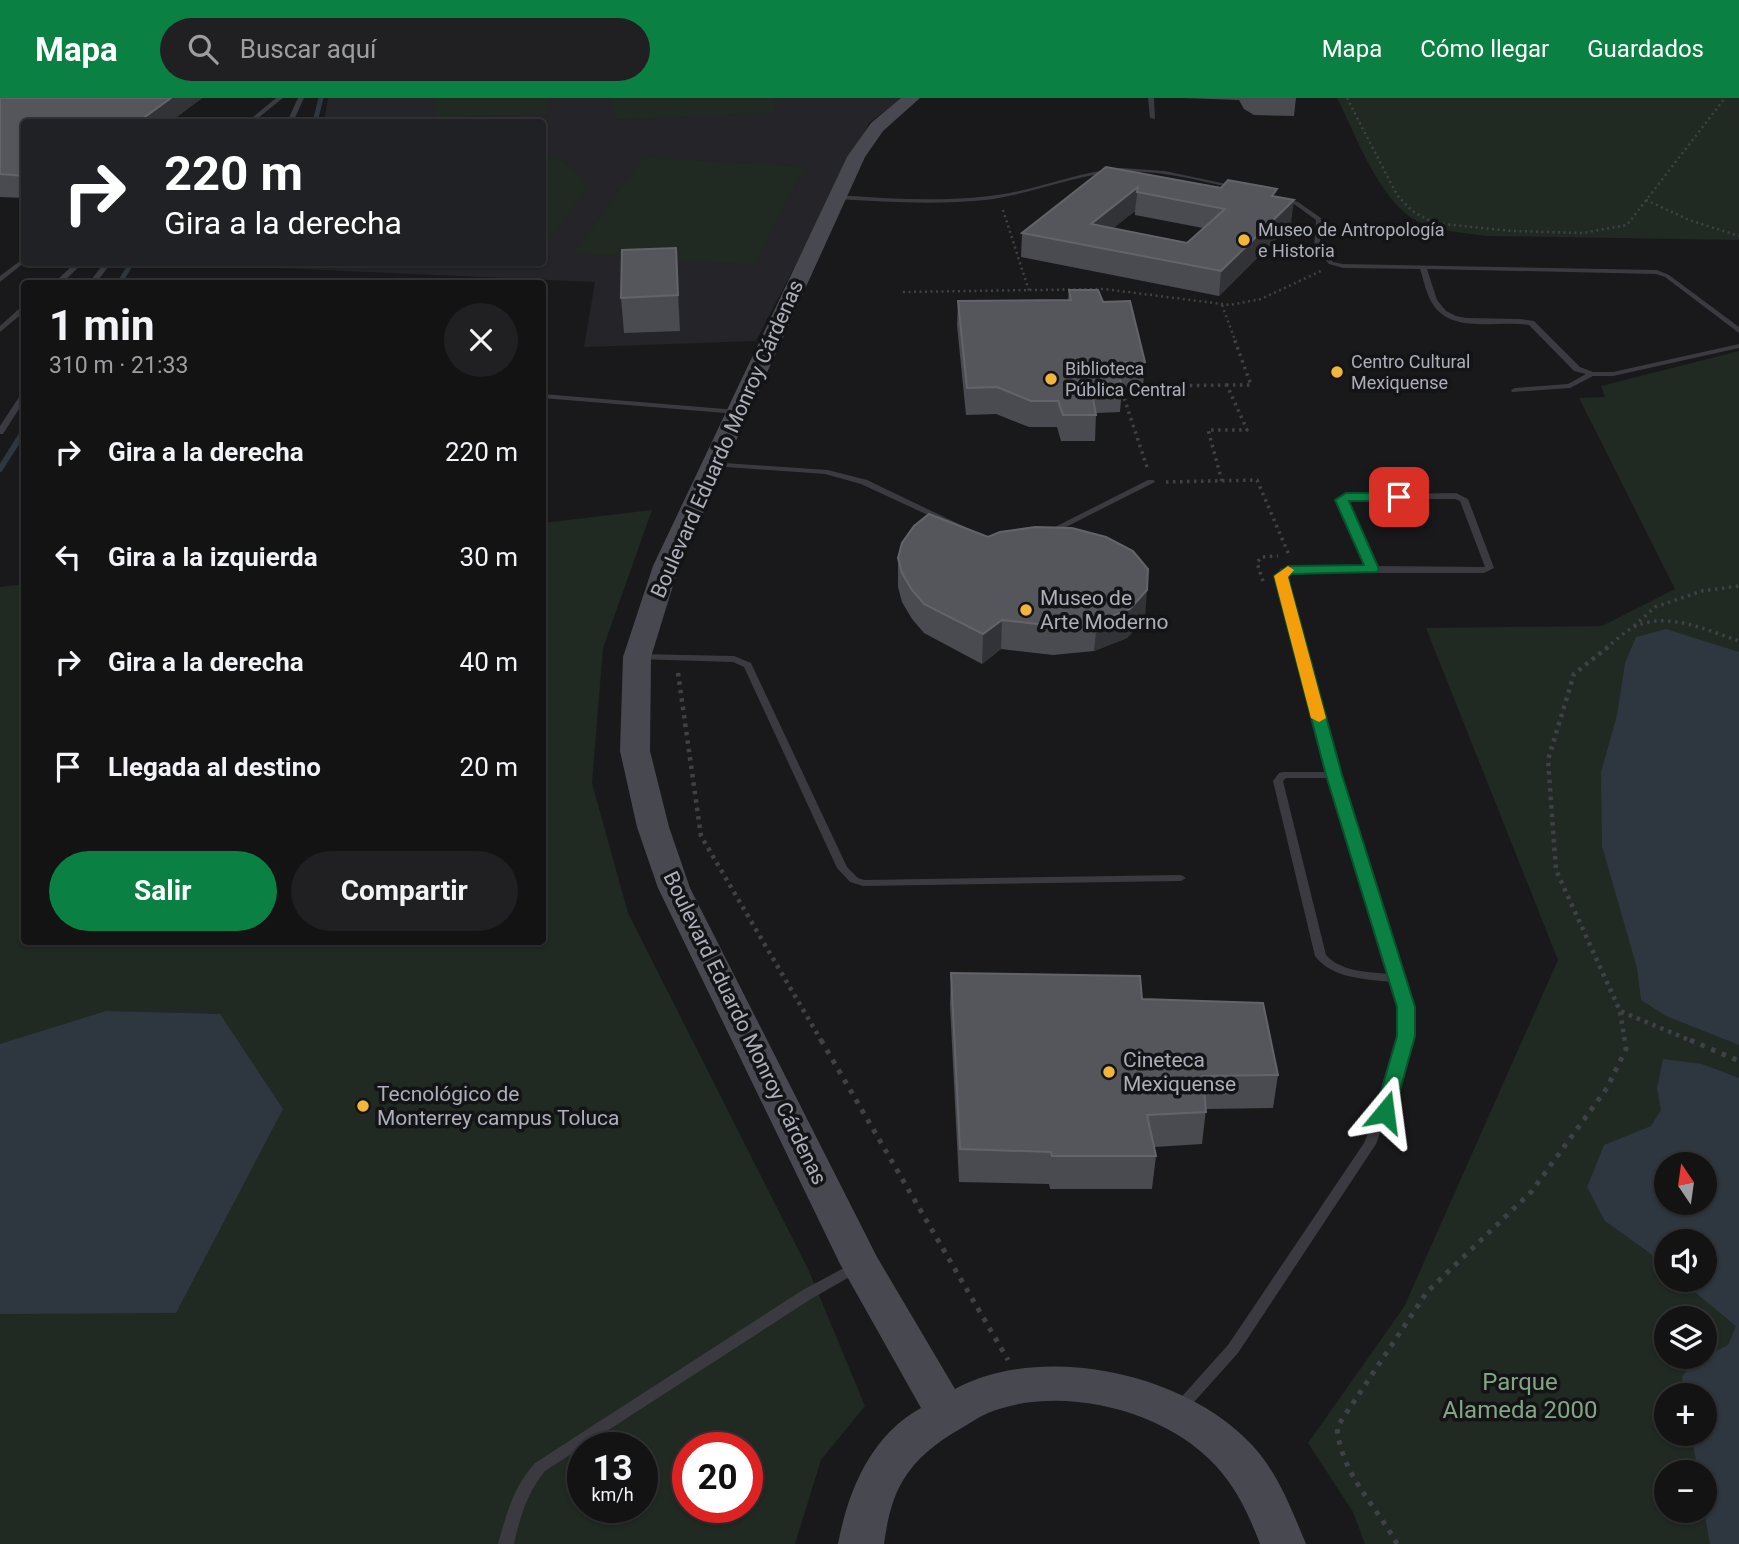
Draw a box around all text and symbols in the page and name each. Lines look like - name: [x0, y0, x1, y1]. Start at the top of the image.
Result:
- search box: [160, 18, 650, 81]
- text: Mapa: [35, 30, 118, 69]
- icon: search: [184, 30, 222, 68]
- text: Buscar aquí: [240, 34, 376, 64]
- text: Mapa: [1322, 35, 1382, 63]
- text: Cómo llegar: [1420, 35, 1549, 63]
- text: Guardados: [1587, 35, 1704, 63]
- text: 220 m: [164, 145, 303, 202]
- icon: right: [49, 147, 140, 238]
- text: Gira a la derecha: [164, 204, 402, 242]
- place label: Museo de Antropología e Historia: [1258, 219, 1445, 261]
- marker: Museo de Antropología e Historia: [1236, 232, 1252, 248]
- street label: Boulevard Eduardo Monroy Cárdenas: [646, 276, 808, 602]
- text: 1 min: [49, 301, 155, 350]
- button: close: [444, 303, 518, 377]
- place label: Centro Cultural Mexiquense: [1351, 351, 1471, 393]
- text: 310 m · 21:33: [49, 352, 188, 379]
- place label: Biblioteca Pública Central: [1065, 358, 1186, 400]
- marker: Centro Cultural Mexiquense: [1329, 364, 1345, 380]
- marker: Biblioteca Pública Central: [1043, 371, 1059, 387]
- icon: right: [49, 433, 87, 471]
- text: Gira a la derecha: [108, 437, 304, 467]
- text: 220 m: [445, 437, 518, 467]
- pin: [1369, 467, 1429, 527]
- icon: arrive: [1380, 478, 1418, 516]
- icon: left: [49, 538, 87, 576]
- text: Gira a la izquierda: [108, 542, 318, 572]
- text: 30 m: [460, 542, 518, 572]
- place label: Museo de Arte Moderno: [1040, 586, 1169, 634]
- marker: Museo de Arte Moderno: [1018, 602, 1034, 618]
- icon: right: [49, 643, 87, 681]
- text: Gira a la derecha: [108, 647, 304, 677]
- text: 40 m: [460, 647, 518, 677]
- icon: arrive: [49, 748, 87, 786]
- text: Llegada al destino: [108, 752, 321, 782]
- text: 20 m: [460, 752, 518, 782]
- button: Salir: [49, 851, 277, 931]
- button: Compartir: [291, 851, 518, 931]
- street label: Boulevard Eduardo Monroy Cárdenas: [659, 868, 831, 1188]
- place label: Cineteca Mexiquense: [1123, 1048, 1236, 1096]
- marker: Cineteca Mexiquense: [1101, 1064, 1117, 1080]
- position arrow: [1348, 1075, 1422, 1149]
- place label: Tecnológico de Monterrey campus Toluca: [377, 1082, 620, 1130]
- marker: Tecnológico de Monterrey campus Toluca: [355, 1098, 371, 1114]
- north arrow: [1654, 1152, 1717, 1214]
- map controls: [1654, 1152, 1717, 1523]
- button: sound: [1654, 1229, 1717, 1292]
- button: layers: [1654, 1306, 1717, 1369]
- park label: Parque Alameda 2000: [1443, 1368, 1597, 1424]
- button: +: [1654, 1383, 1717, 1446]
- speed limit sign: 20: [672, 1432, 763, 1523]
- text: 13: [592, 1448, 633, 1489]
- button: −: [1654, 1460, 1717, 1523]
- text: km/h: [591, 1484, 634, 1505]

